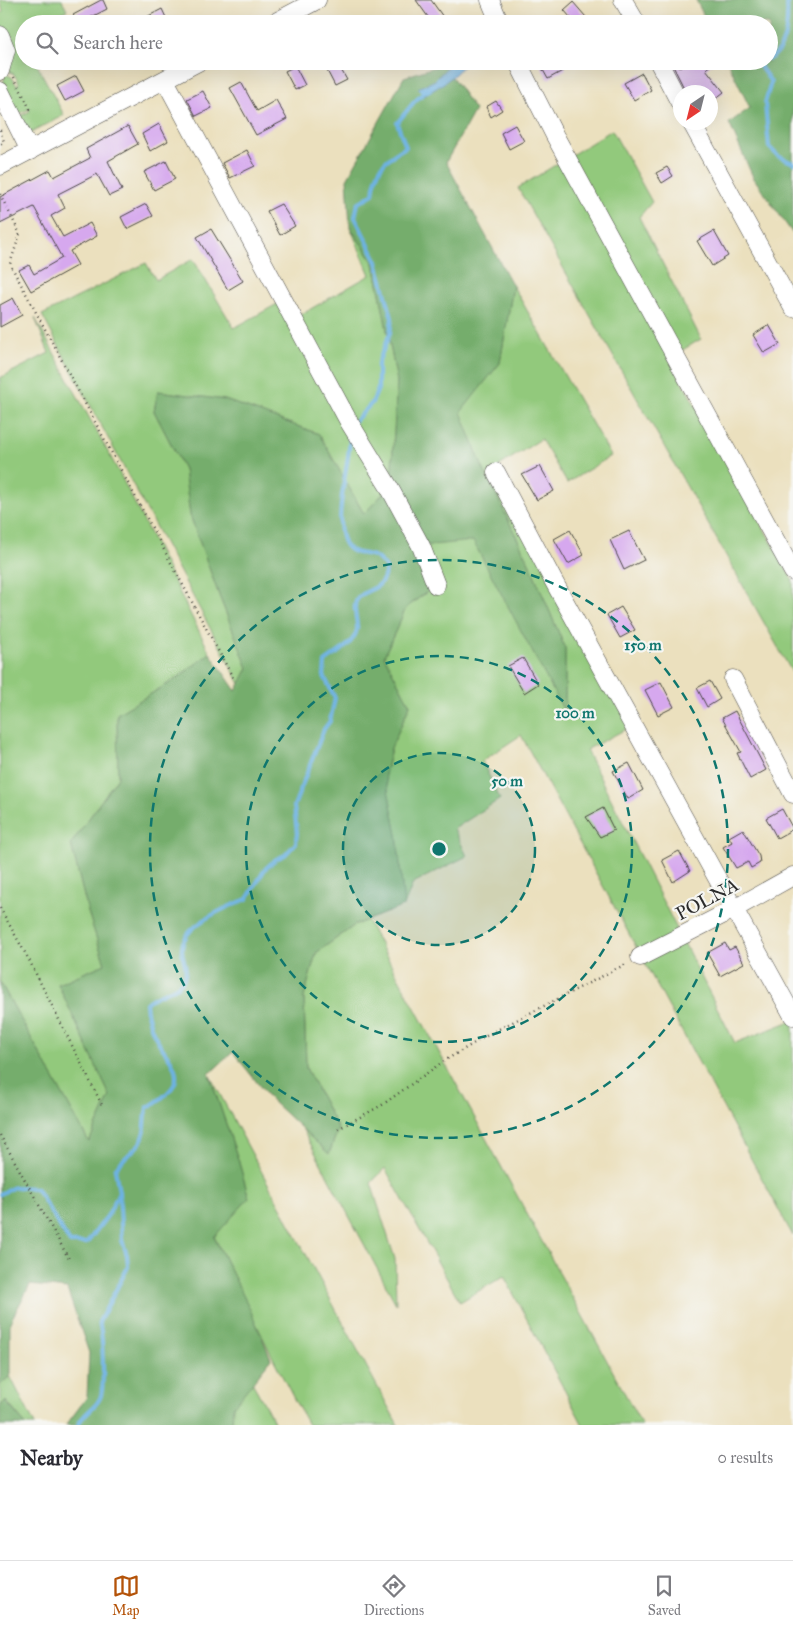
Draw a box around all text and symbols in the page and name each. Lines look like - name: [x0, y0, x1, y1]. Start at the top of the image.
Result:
- search box: [15, 15, 778, 70]
- icon: search: [33, 29, 61, 57]
- text: Search here: [73, 31, 163, 54]
- north arrow: [673, 85, 718, 130]
- text: 150 m: [624, 636, 662, 654]
- text: 100 m: [555, 704, 595, 722]
- text: 50 m: [491, 772, 523, 790]
- centre of rings: [430, 840, 448, 858]
- street label: POLNA: [672, 873, 743, 925]
- text: Nearby: [20, 1445, 83, 1471]
- text: 0 results: [718, 1448, 773, 1467]
- tab: Map: [112, 1572, 140, 1619]
- tab: Directions: [364, 1572, 424, 1619]
- tab: Saved: [648, 1572, 681, 1619]

